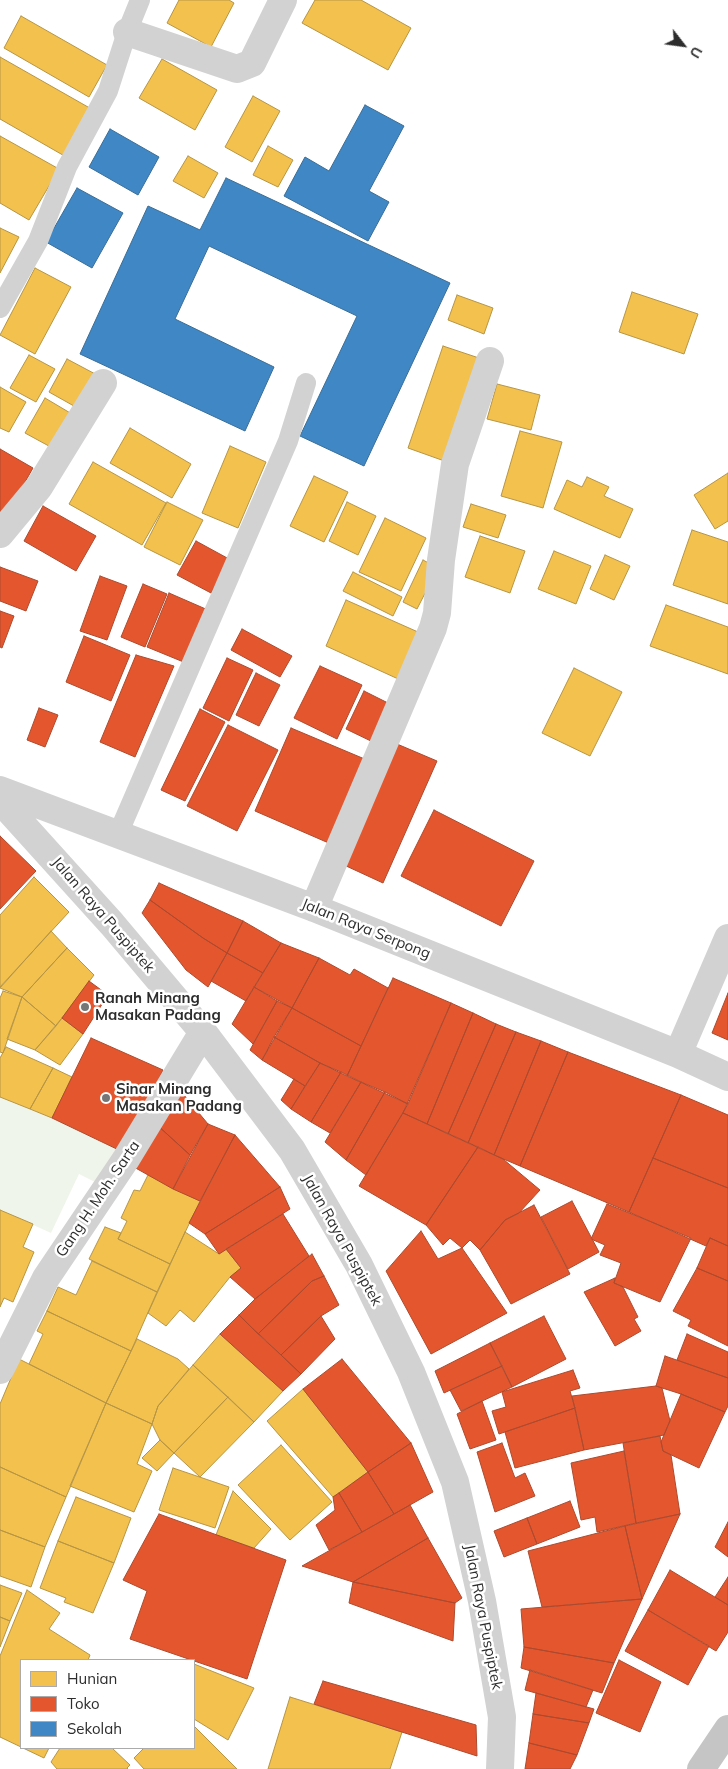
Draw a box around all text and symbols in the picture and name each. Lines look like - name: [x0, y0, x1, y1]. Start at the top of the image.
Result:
- north arrow: [658, 20, 708, 70]
- text: U: [686, 44, 706, 61]
- street label: Jalan Raya Puspiptek: [48, 853, 158, 977]
- street label: Jalan Raya Serpong: [299, 895, 433, 963]
- place label: Ranah Minang Masakan Padang: [95, 989, 221, 1024]
- marker: Ranah Minang Masakan Padang: [79, 1001, 91, 1013]
- place label: Sinar Minang Masakan Padang: [116, 1080, 242, 1115]
- marker: Sinar Minang Masakan Padang: [100, 1092, 112, 1104]
- street label: Gang H. Moh. Sarta: [52, 1137, 144, 1261]
- street label: Jalan Raya Puspiptek: [298, 1171, 386, 1309]
- street label: Jalan Raya Puspiptek: [460, 1543, 506, 1691]
- legend: [20, 1659, 195, 1749]
- text: Hunian: [67, 1669, 117, 1688]
- text: Toko: [67, 1694, 100, 1713]
- text: Sekolah: [67, 1719, 122, 1738]

